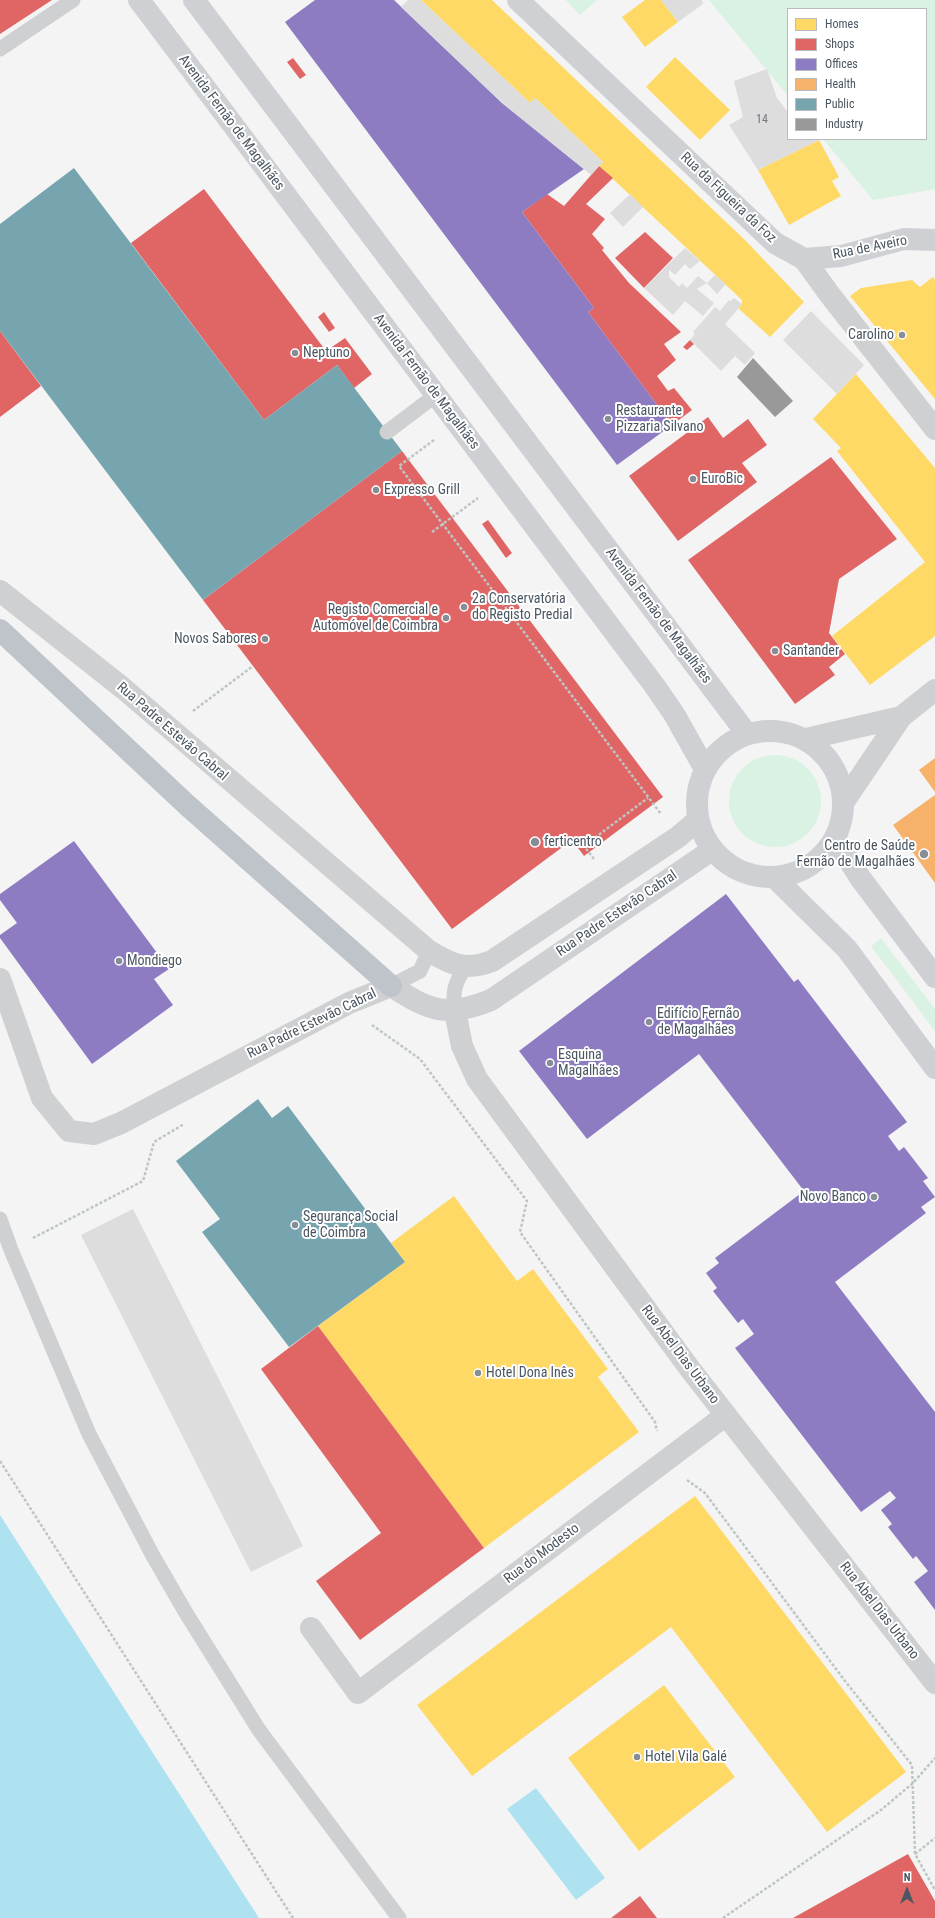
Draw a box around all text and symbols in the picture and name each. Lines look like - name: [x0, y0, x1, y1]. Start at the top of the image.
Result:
- legend: [787, 8, 927, 140]
- text: Homes: [825, 17, 859, 31]
- text: Shops: [825, 37, 854, 51]
- street label: Avenida Fernão de Magalhães: [175, 52, 287, 194]
- text: Offices: [825, 57, 858, 71]
- text: Health: [825, 77, 856, 91]
- text: Public: [825, 97, 854, 111]
- house number: 14: [756, 113, 768, 127]
- text: Industry: [825, 117, 863, 131]
- street label: Rua da Figueira da Foz: [677, 149, 779, 247]
- street label: Rua de Aveiro: [831, 233, 909, 263]
- street label: Avenida Fernão de Magalhães: [370, 311, 482, 453]
- place label: Carolino: [848, 327, 894, 343]
- marker: Carolino: [897, 330, 907, 340]
- place label: Neptuno: [303, 345, 350, 361]
- marker: Neptuno: [290, 348, 300, 358]
- place label: Restaurante Pizzaria Silvano: [616, 403, 703, 436]
- marker: Restaurante Pizzaria Silvano: [603, 414, 613, 424]
- place label: EuroBic: [701, 471, 743, 487]
- marker: EuroBic: [688, 474, 698, 484]
- place label: Expresso Grill: [384, 482, 460, 498]
- marker: Expresso Grill: [371, 485, 381, 495]
- street label: Avenida Fernão de Magalhães: [602, 545, 714, 687]
- place label: 2a Conservatória do Registo Predial: [472, 591, 572, 624]
- place label: Registo Comercial e Automóvel de Coimbra: [313, 602, 438, 634]
- marker: 2a Conservatória do Registo Predial: [459, 602, 469, 612]
- marker: Registo Comercial e Automóvel de Coimbra: [441, 613, 451, 623]
- place label: Novos Sabores: [174, 631, 257, 647]
- marker: Novos Sabores: [260, 634, 270, 644]
- place label: Santander: [783, 643, 839, 659]
- marker: Santander: [770, 646, 780, 656]
- street label: Rua Padre Estevão Cabral: [113, 679, 231, 785]
- place label: ferticentro: [544, 834, 602, 850]
- marker: ferticentro: [529, 836, 541, 848]
- place label: Centro de Saúde Fernão de Magalhães: [797, 838, 915, 870]
- marker: Centro de Saúde Fernão de Magalhães: [918, 848, 930, 860]
- street label: Rua Padre Estevão Cabral: [554, 867, 680, 961]
- place label: Mondiego: [127, 953, 182, 969]
- marker: Mondiego: [114, 956, 124, 966]
- street label: Rua Padre Estevão Cabral: [245, 985, 379, 1063]
- place label: Edifício Fernão de Magalhães: [657, 1006, 740, 1038]
- marker: Edifício Fernão de Magalhães: [644, 1017, 654, 1027]
- place label: Esquina Magalhães: [558, 1047, 619, 1080]
- marker: Esquina Magalhães: [545, 1058, 555, 1068]
- place label: Novo Banco: [800, 1189, 866, 1205]
- marker: Novo Banco: [869, 1192, 879, 1202]
- place label: Segurança Social de Coimbra: [303, 1209, 398, 1242]
- marker: Segurança Social de Coimbra: [290, 1220, 300, 1230]
- street label: Rua Abel Dias Urbano: [637, 1302, 723, 1408]
- place label: Hotel Dona Inês: [486, 1365, 574, 1381]
- marker: Hotel Dona Inês: [473, 1368, 483, 1378]
- street label: Rua do Modesto: [501, 1520, 583, 1588]
- street label: Rua Abel Dias Urbano: [836, 1559, 922, 1663]
- place label: Hotel Vila Galé: [645, 1749, 727, 1765]
- marker: Hotel Vila Galé: [632, 1752, 642, 1762]
- north arrow: [887, 1870, 927, 1910]
- text: N: [904, 1871, 910, 1884]

